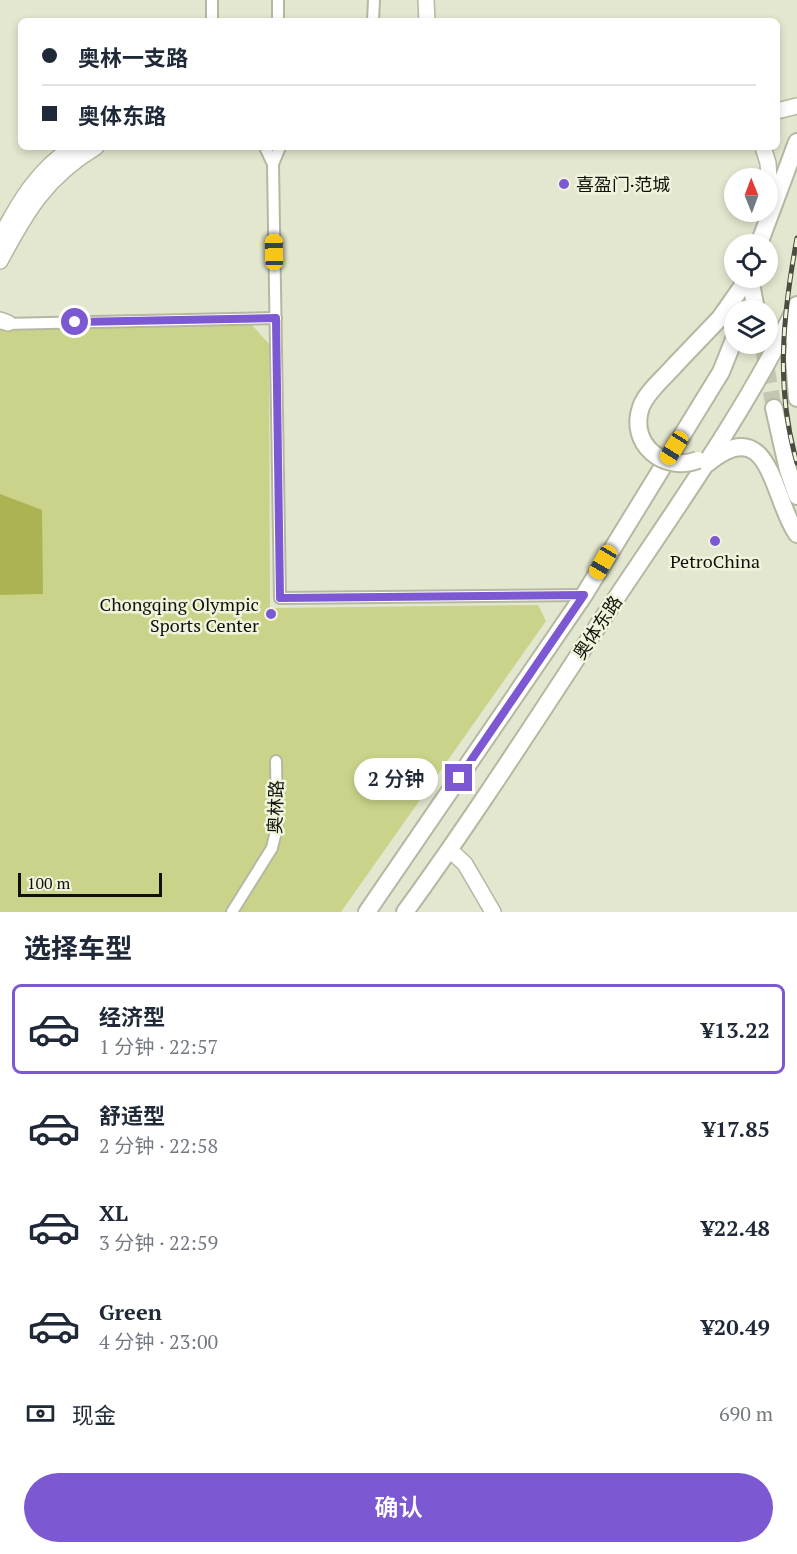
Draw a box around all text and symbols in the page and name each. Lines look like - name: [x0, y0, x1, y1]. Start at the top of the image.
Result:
- text: 奥林一支路: [78, 43, 188, 72]
- text: 奥体东路: [78, 101, 166, 130]
- north arrow: [724, 168, 778, 222]
- map controls: [724, 168, 778, 354]
- place label: 喜盈门·范城: [576, 172, 670, 196]
- marker: 喜盈门·范城: [557, 177, 571, 191]
- car: [265, 234, 283, 270]
- button: locate: [724, 234, 778, 288]
- button: layers: [724, 300, 778, 354]
- route start: [61, 308, 88, 335]
- car: [657, 428, 691, 468]
- marker: PetroChina: [708, 534, 722, 548]
- car: [586, 542, 620, 582]
- place label: PetroChina: [670, 549, 760, 573]
- street label: 奥体东路: [567, 590, 627, 664]
- place label: Chongqing Olympic Sports Center: [100, 592, 259, 637]
- marker: Chongqing Olympic Sports Center: [264, 607, 278, 621]
- callout: 2 分钟: [354, 757, 438, 799]
- route end: [445, 764, 472, 791]
- text: 2 分钟: [368, 765, 424, 792]
- street label: 奥林路: [262, 780, 288, 834]
- scale bar: [18, 870, 162, 898]
- text: 100 m: [27, 872, 70, 894]
- text: 选择车型: [24, 930, 132, 966]
- icon: car: [27, 1002, 81, 1056]
- text: 经济型: [99, 1002, 165, 1031]
- text: ¥13.22: [701, 1015, 770, 1044]
- text: 1 分钟 · 22:57: [99, 1033, 218, 1060]
- icon: car: [27, 1101, 81, 1155]
- text: 舒适型: [99, 1101, 165, 1130]
- text: ¥17.85: [703, 1114, 770, 1143]
- text: 2 分钟 · 22:58: [99, 1132, 218, 1159]
- text: XL: [99, 1198, 128, 1227]
- icon: car: [27, 1200, 81, 1254]
- text: ¥22.48: [701, 1213, 770, 1242]
- text: 3 分钟 · 22:59: [99, 1229, 218, 1256]
- text: Green: [99, 1297, 162, 1326]
- icon: car: [27, 1299, 81, 1353]
- text: ¥20.49: [701, 1312, 770, 1341]
- text: 4 分钟 · 23:00: [99, 1328, 218, 1355]
- icon: cash: [24, 1397, 57, 1430]
- text: 现金: [72, 1400, 116, 1429]
- text: 690 m: [719, 1400, 773, 1427]
- button: 确认: [24, 1473, 773, 1542]

